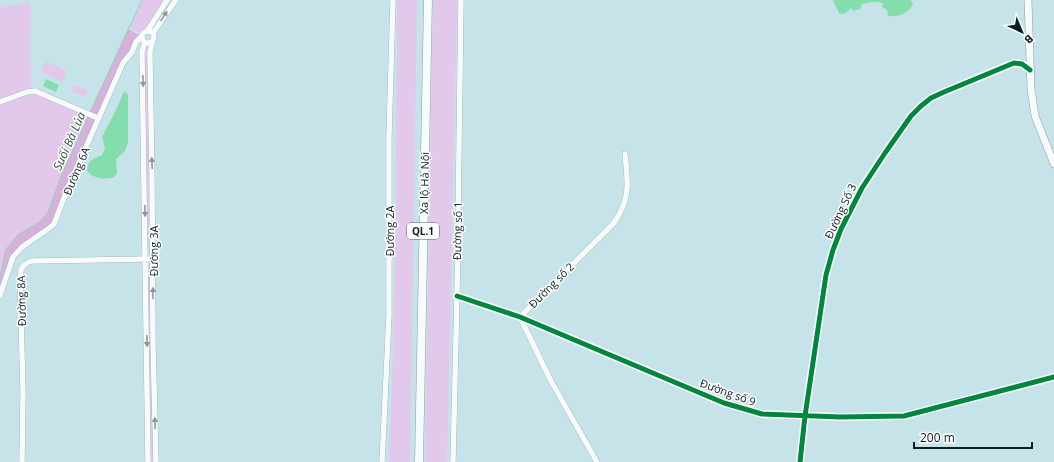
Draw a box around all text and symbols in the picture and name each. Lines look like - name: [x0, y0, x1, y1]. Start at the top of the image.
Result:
- one-way arrow: [160, 11, 168, 21]
- north arrow: [1002, 12, 1042, 52]
- text: B: [1021, 32, 1037, 48]
- one-way arrow: [140, 75, 146, 88]
- water label: Suối Bà Lúa: [49, 109, 90, 173]
- street label: Đường 6A: [59, 145, 93, 197]
- street label: Xa lộ Hà Nội: [416, 152, 432, 214]
- one-way arrow: [149, 156, 155, 169]
- street label: Đường Số 3: [821, 181, 859, 241]
- street label: Đường số 1: [449, 202, 465, 260]
- one-way arrow: [142, 205, 148, 218]
- street label: Đường 2A: [382, 206, 397, 256]
- road number: QL.1: [407, 223, 439, 239]
- street label: Đường 3A: [146, 226, 161, 276]
- street label: Đường số 2: [525, 259, 577, 311]
- street label: Đường 8A: [13, 275, 29, 327]
- one-way arrow: [150, 286, 156, 299]
- one-way arrow: [144, 335, 150, 348]
- street label: Đường số 9: [698, 375, 758, 409]
- one-way arrow: [152, 416, 158, 429]
- scale bar: [914, 424, 1032, 450]
- text: 200 m: [920, 429, 955, 446]

